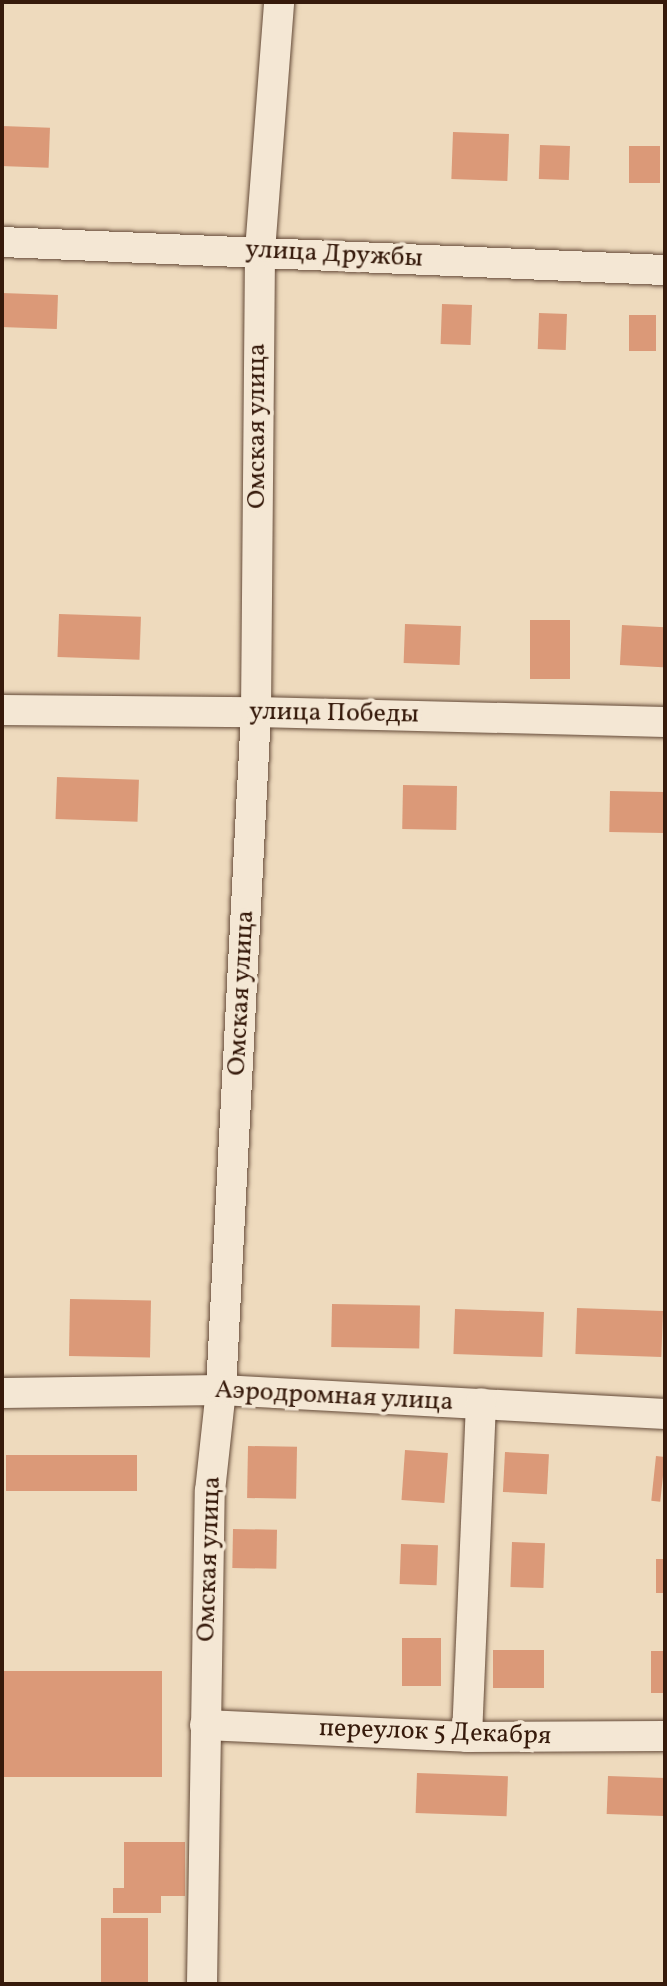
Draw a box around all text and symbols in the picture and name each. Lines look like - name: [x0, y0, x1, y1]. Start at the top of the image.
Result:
- street label: улица Дружбы: [244, 235, 424, 275]
- street label: Омская улица: [242, 343, 274, 509]
- street label: улица Победы: [249, 697, 419, 731]
- street label: Омская улица: [222, 909, 262, 1077]
- street label: Аэродромная улица: [214, 1375, 454, 1419]
- street label: Омская улица: [192, 1475, 228, 1643]
- street label: переулок 5 Декабря: [318, 1713, 552, 1753]

